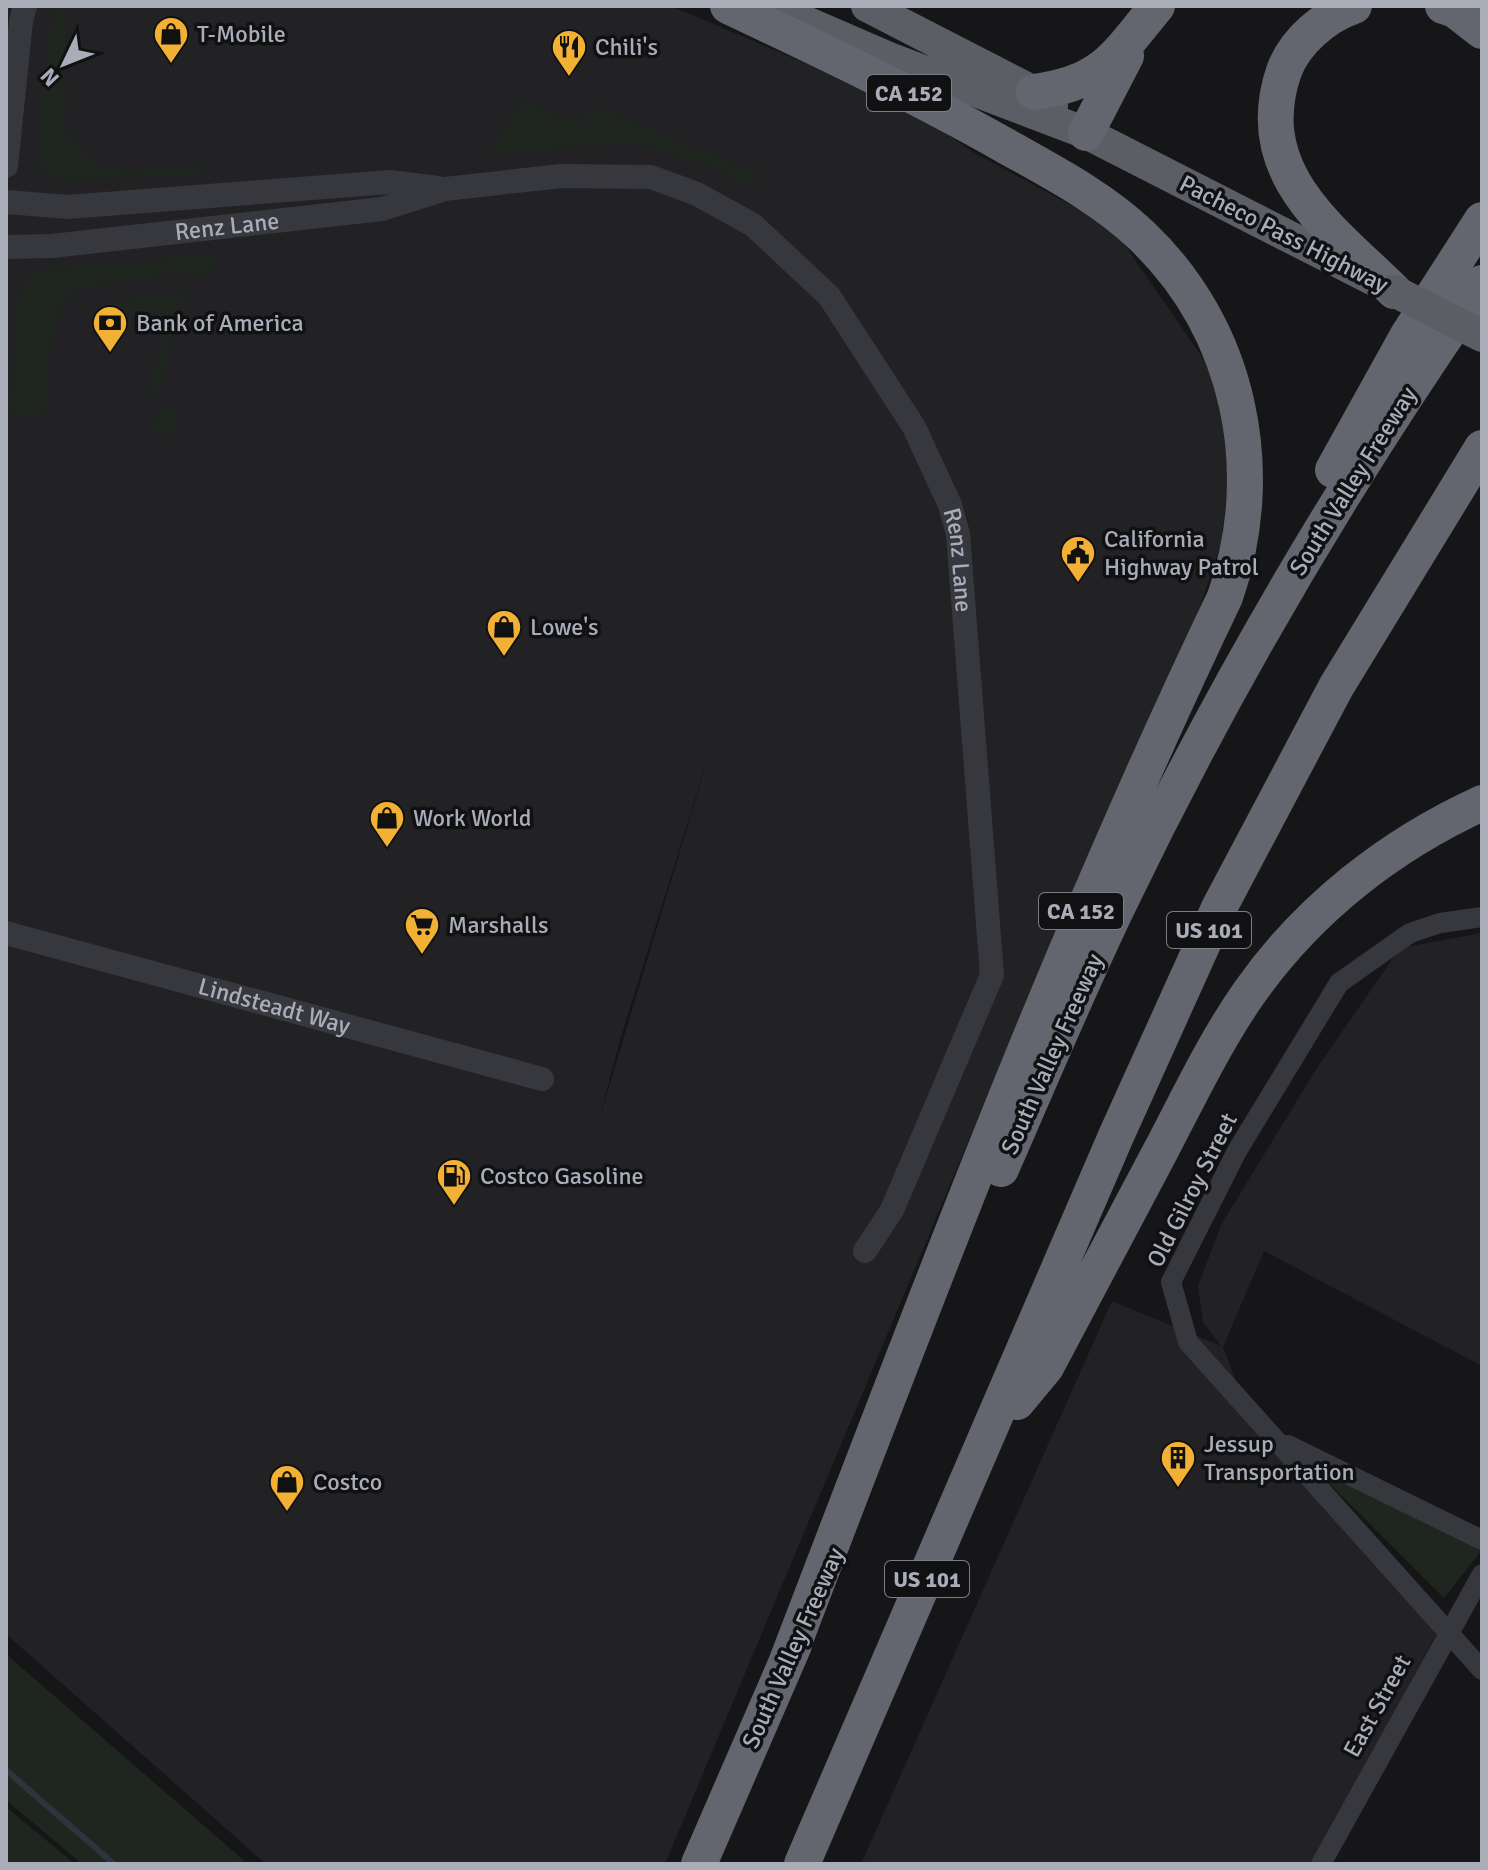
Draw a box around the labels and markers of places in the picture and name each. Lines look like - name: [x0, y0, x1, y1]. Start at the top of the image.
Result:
- shop icon: T-Mobile: [152, 15, 190, 65]
- place label: T-Mobile: [197, 19, 286, 49]
- restaurant icon: Chili's: [550, 28, 588, 78]
- place label: Chili's: [595, 32, 658, 62]
- bank icon: Bank of America: [91, 304, 129, 354]
- place label: Bank of America: [136, 308, 304, 338]
- place label: California Highway Patrol: [1104, 524, 1259, 582]
- public building icon: California Highway Patrol: [1059, 534, 1097, 584]
- shop icon: Lowe's: [485, 608, 523, 658]
- place label: Lowe's: [530, 612, 599, 642]
- shop icon: Work World: [368, 799, 406, 849]
- place label: Work World: [413, 803, 531, 833]
- supermarket icon: Marshalls: [403, 906, 441, 956]
- place label: Marshalls: [448, 910, 548, 940]
- fuel station icon: Costco Gasoline: [435, 1157, 473, 1207]
- place label: Costco Gasoline: [480, 1161, 644, 1191]
- place label: Jessup Transportation: [1204, 1429, 1355, 1487]
- building icon: Jessup Transportation: [1159, 1439, 1197, 1489]
- shop icon: Costco: [268, 1463, 306, 1513]
- place label: Costco: [313, 1467, 382, 1497]

